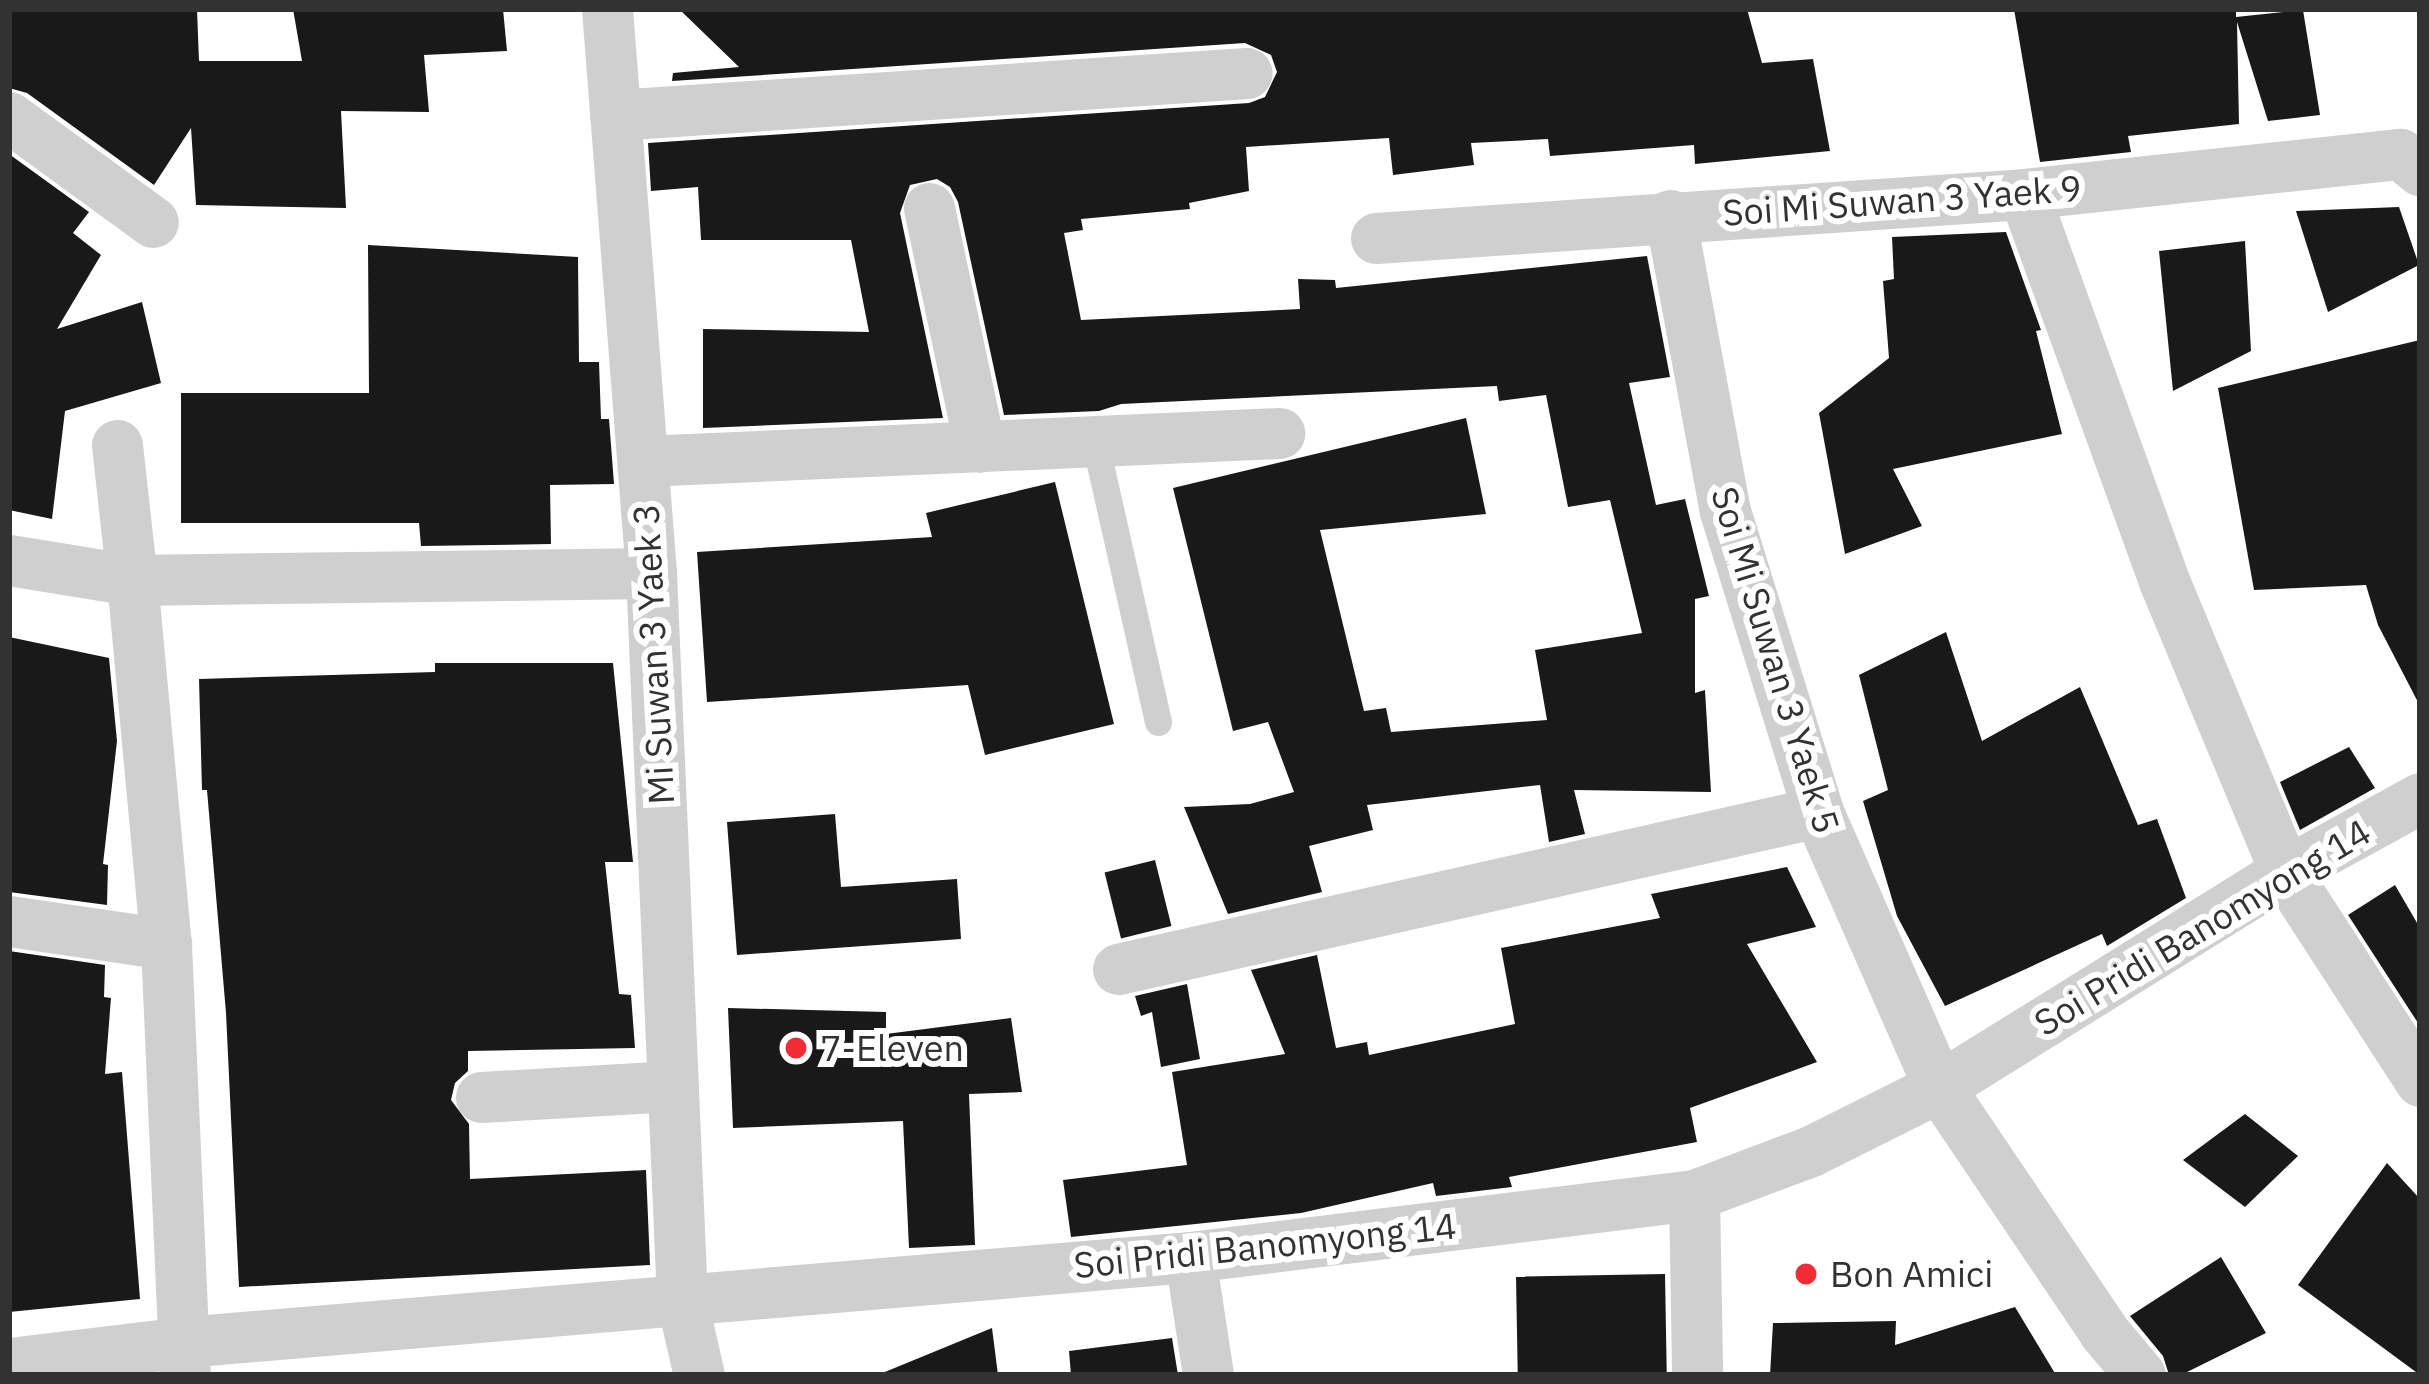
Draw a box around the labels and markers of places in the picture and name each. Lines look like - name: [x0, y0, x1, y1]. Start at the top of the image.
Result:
- place label: 7-Eleven: [820, 1026, 964, 1070]
- marker: 7-Eleven: [783, 1035, 809, 1061]
- place label: Bon Amici: [1830, 1252, 1993, 1296]
- marker: Bon Amici: [1793, 1261, 1819, 1287]

